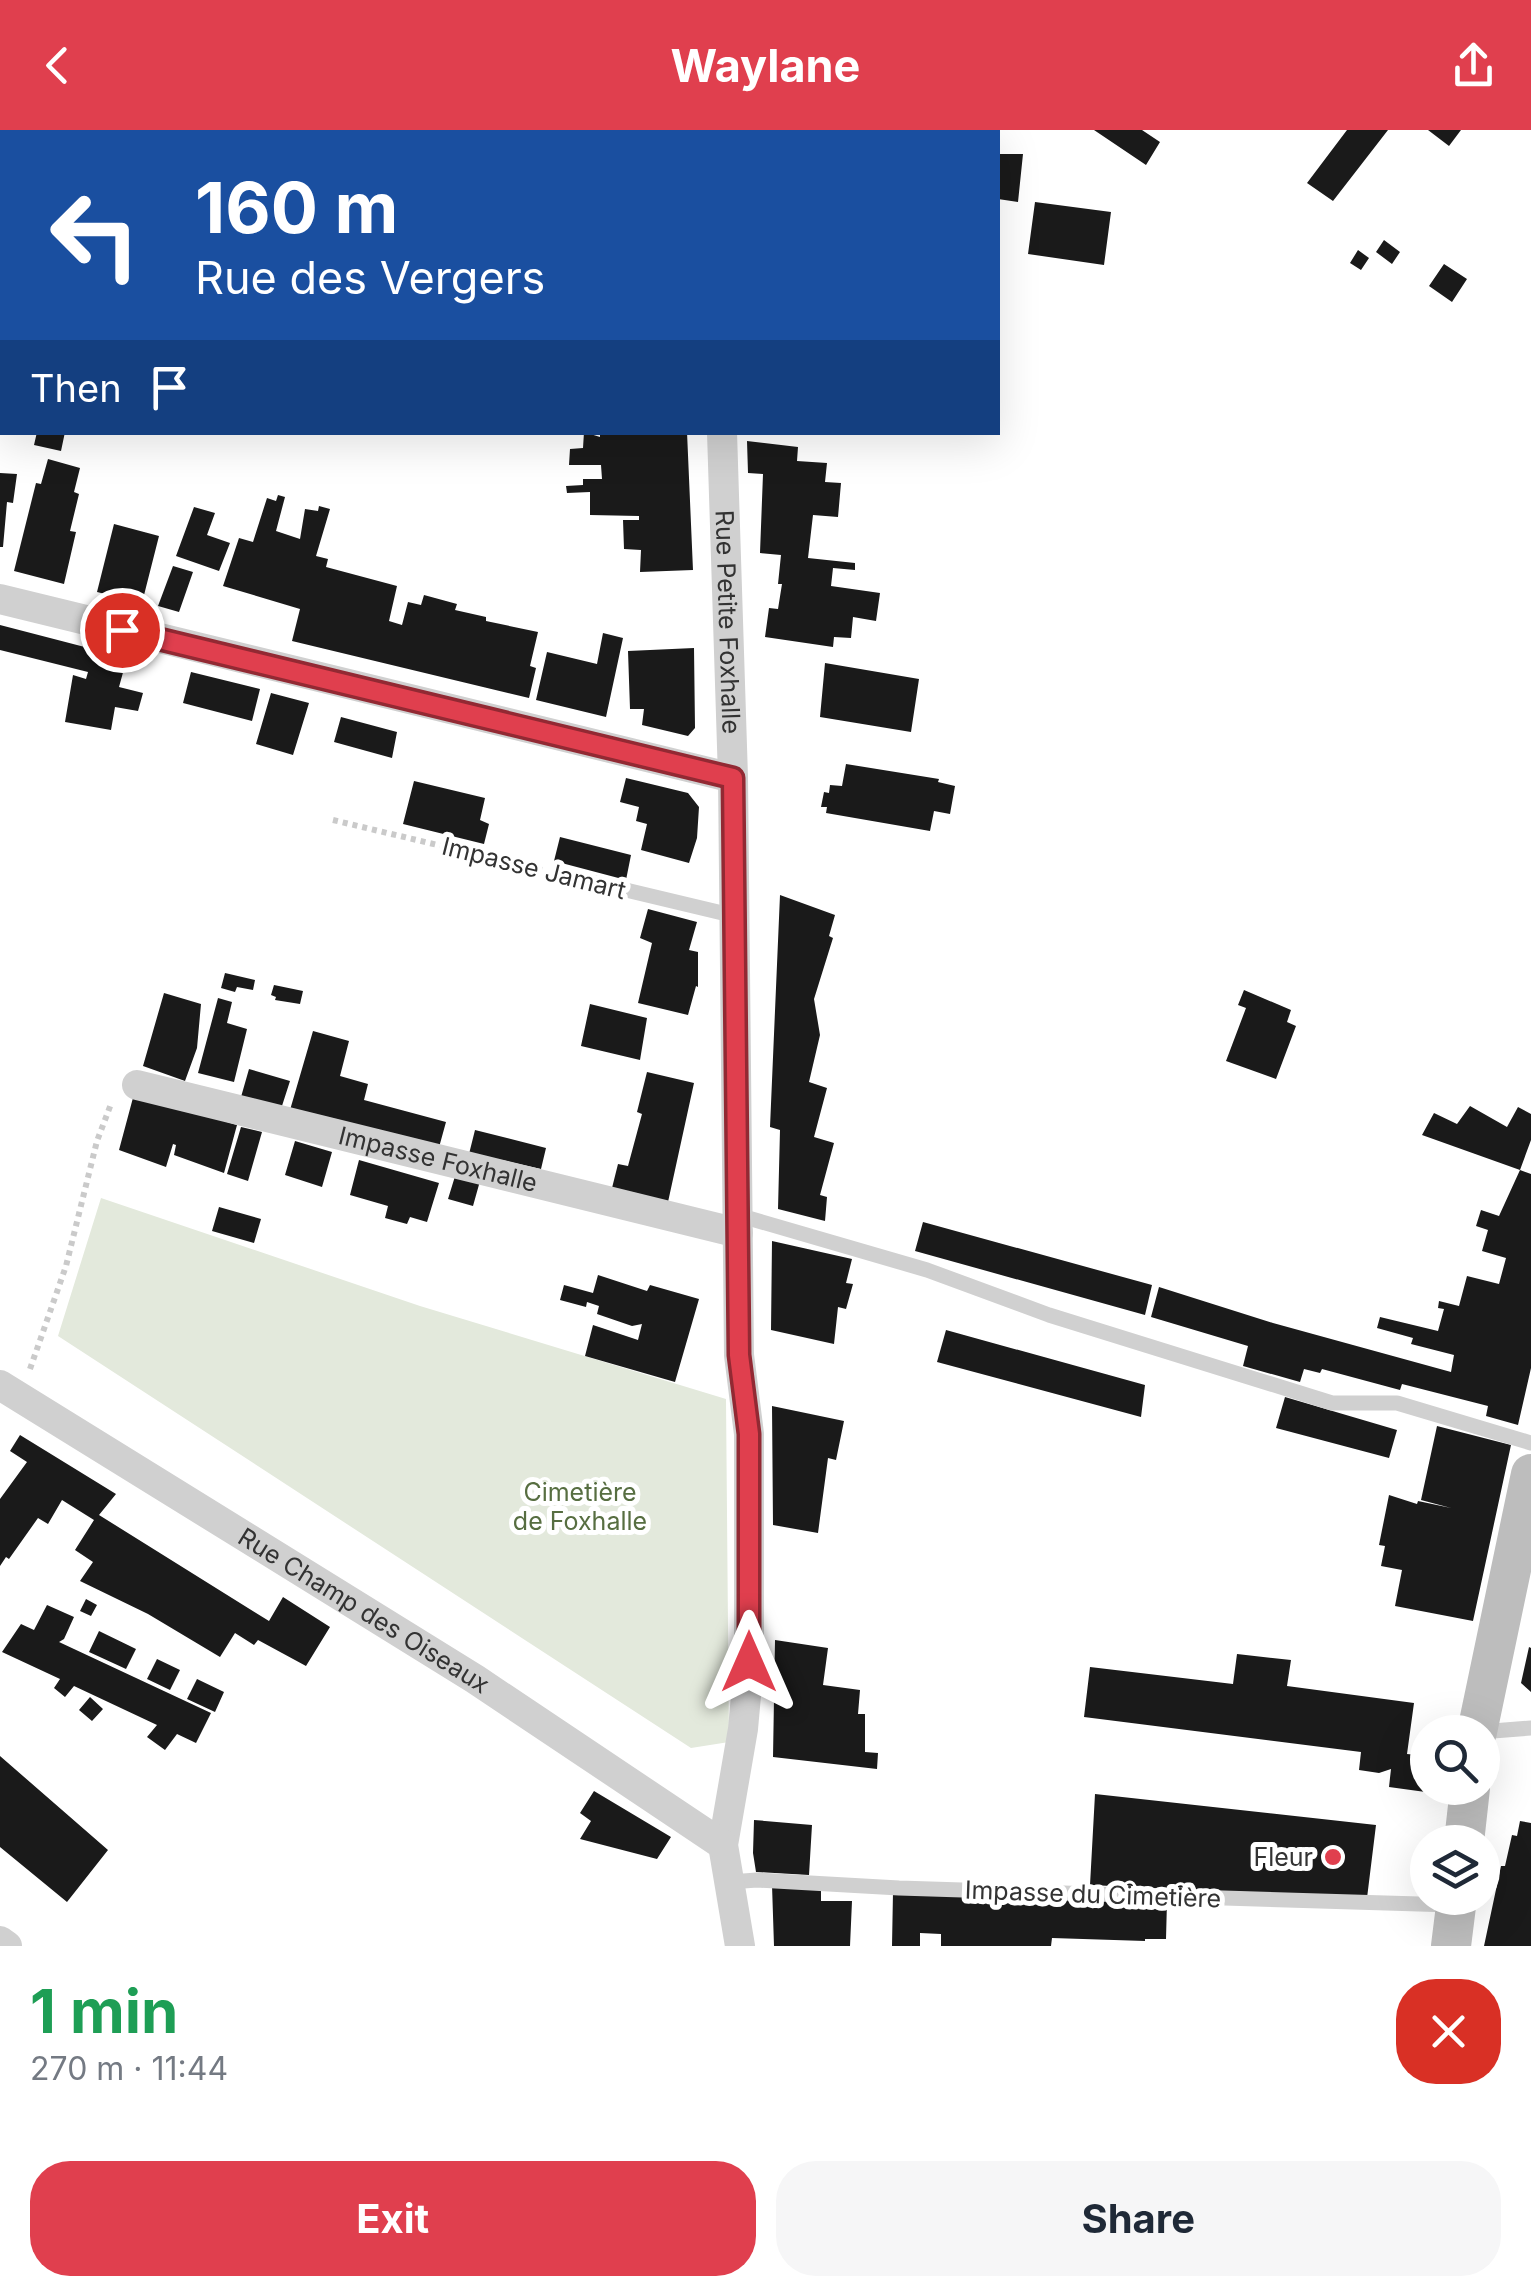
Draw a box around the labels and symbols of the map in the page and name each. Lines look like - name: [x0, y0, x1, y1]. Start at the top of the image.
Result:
- street label: Rue Petite Foxhalle: [709, 509, 747, 734]
- pin: [80, 588, 165, 673]
- street label: Impasse Jamart: [439, 831, 629, 905]
- street label: Impasse Foxhalle: [336, 1120, 540, 1198]
- park label: Cimetière de Foxhalle: [513, 1477, 647, 1536]
- street label: Rue Champ des Oiseaux: [233, 1521, 495, 1699]
- position arrow: [697, 1610, 801, 1714]
- place label: Fleur: [1253, 1842, 1313, 1872]
- marker: Fleur: [1322, 1846, 1344, 1868]
- street label: Impasse du Cimetière: [964, 1875, 1222, 1913]

